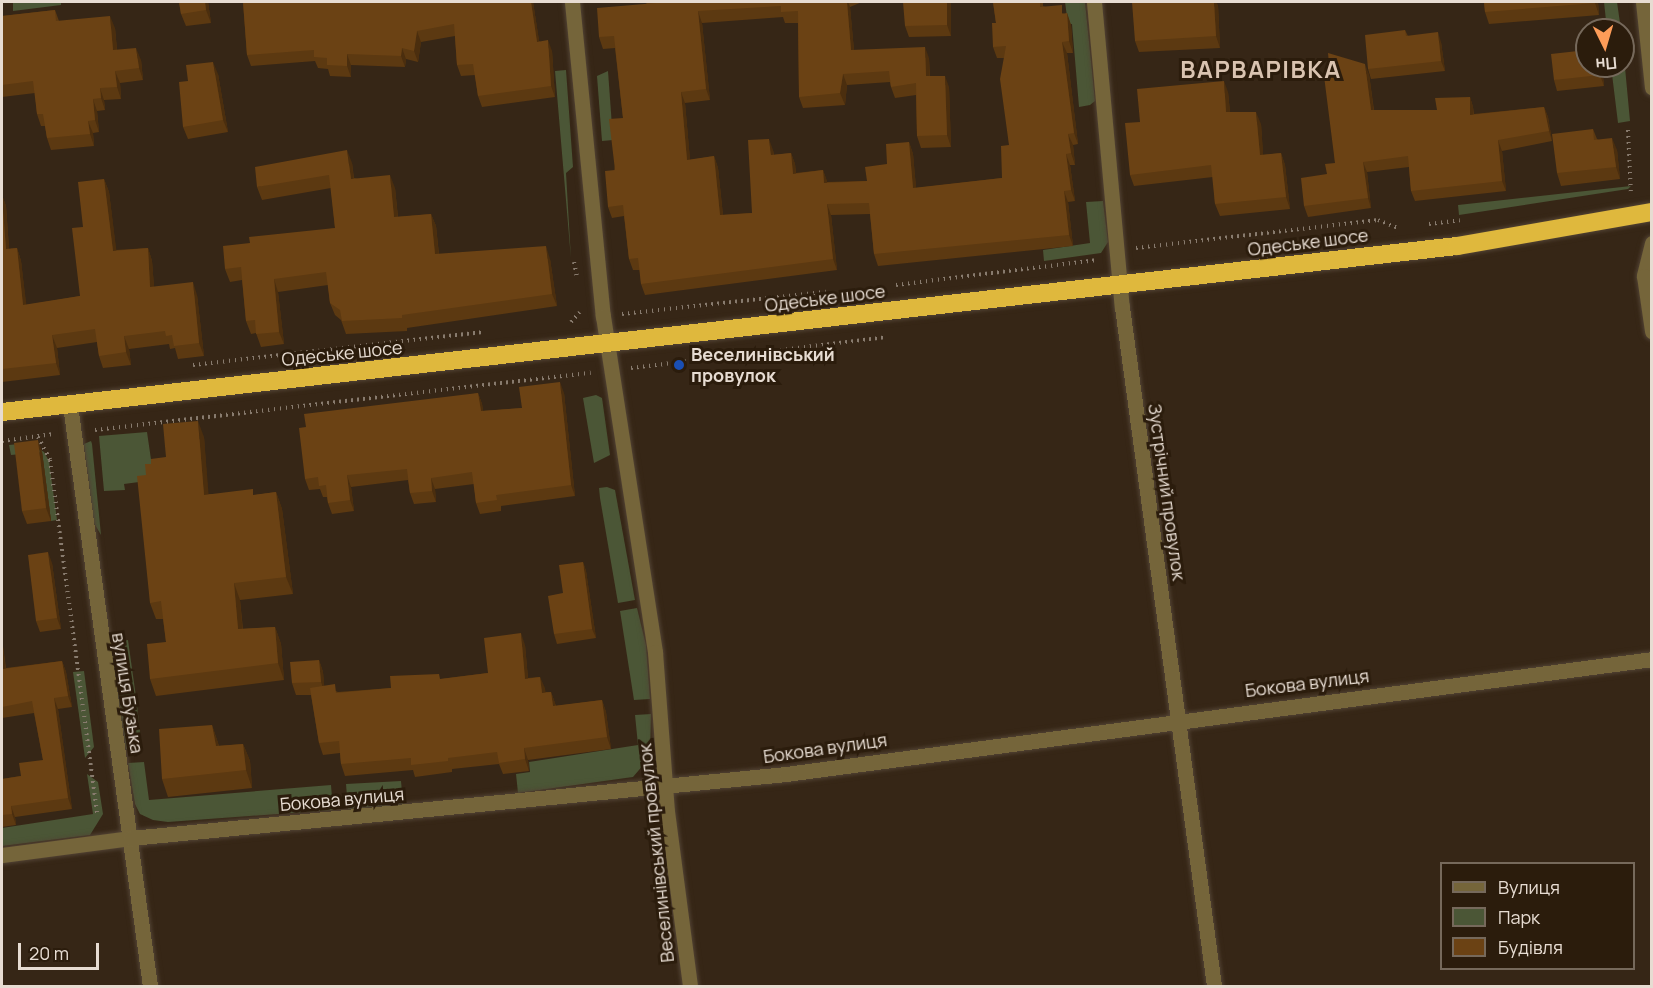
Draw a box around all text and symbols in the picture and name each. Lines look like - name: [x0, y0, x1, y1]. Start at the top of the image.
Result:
- north arrow: [1575, 18, 1635, 78]
- text: Пн: [1595, 52, 1618, 76]
- district label: ВАРВАРІВКА: [1180, 55, 1342, 83]
- street label: Одеське шосе: [1246, 224, 1370, 260]
- street label: Одеське шосе: [763, 280, 887, 316]
- street label: Одеське шосе: [281, 336, 403, 370]
- place label: Веселинівський провулок: [691, 344, 835, 386]
- marker: Веселинівський провулок: [672, 358, 686, 372]
- street label: Зустрічний провулок: [1144, 402, 1190, 582]
- street label: вулиця Бузька: [108, 631, 148, 755]
- street label: Бокова вулиця: [1244, 665, 1370, 701]
- street label: Бокова вулиця: [762, 729, 888, 767]
- street label: Веселинівський провулок: [634, 742, 678, 964]
- street label: Бокова вулиця: [279, 783, 405, 815]
- legend: [1440, 862, 1635, 970]
- text: Вулиця: [1498, 875, 1560, 899]
- text: Парк: [1498, 905, 1540, 929]
- scale bar: [21, 931, 102, 969]
- text: Будівля: [1498, 935, 1563, 959]
- text: 20 m: [29, 941, 69, 965]

